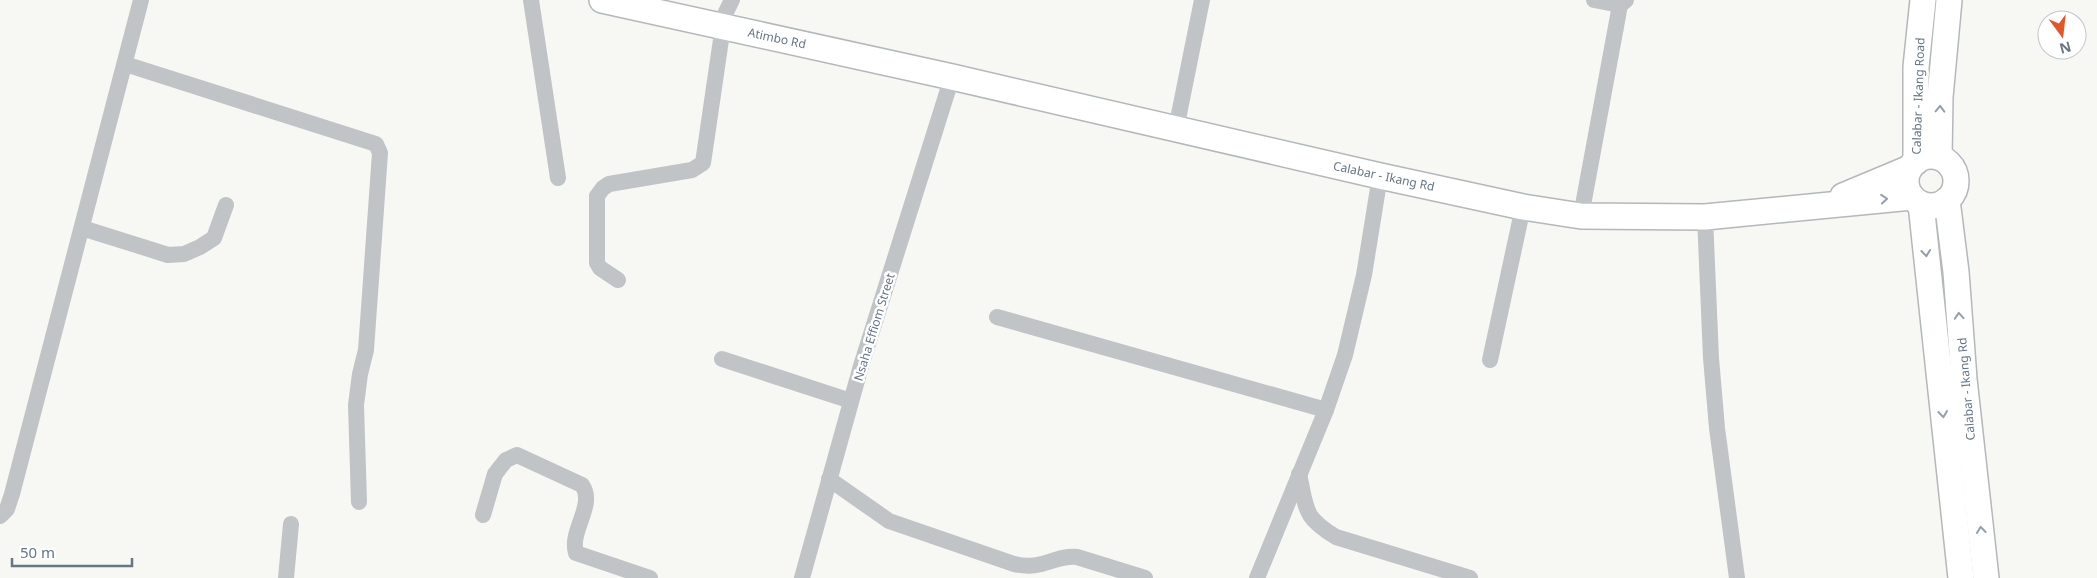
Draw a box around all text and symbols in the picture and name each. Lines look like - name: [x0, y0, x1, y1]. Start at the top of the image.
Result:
- north arrow: [2037, 10, 2087, 60]
- street label: Atimbo Rd: [746, 24, 808, 52]
- street label: Calabar - Ikang Road: [1907, 37, 1929, 155]
- text: N: [2058, 37, 2073, 59]
- one-way arrow: [1935, 104, 1945, 112]
- street label: Calabar - Ikang Rd: [1332, 157, 1436, 195]
- one-way arrow: [1881, 194, 1889, 205]
- one-way arrow: [1920, 249, 1931, 257]
- street label: Nsaha Effiom Street: [849, 270, 899, 383]
- one-way arrow: [1954, 311, 1965, 319]
- street label: Calabar - Ikang Rd: [1953, 337, 1979, 441]
- one-way arrow: [1937, 411, 1948, 419]
- one-way arrow: [1976, 525, 1987, 533]
- scale bar: [12, 536, 132, 568]
- text: 50 m: [20, 542, 55, 562]

